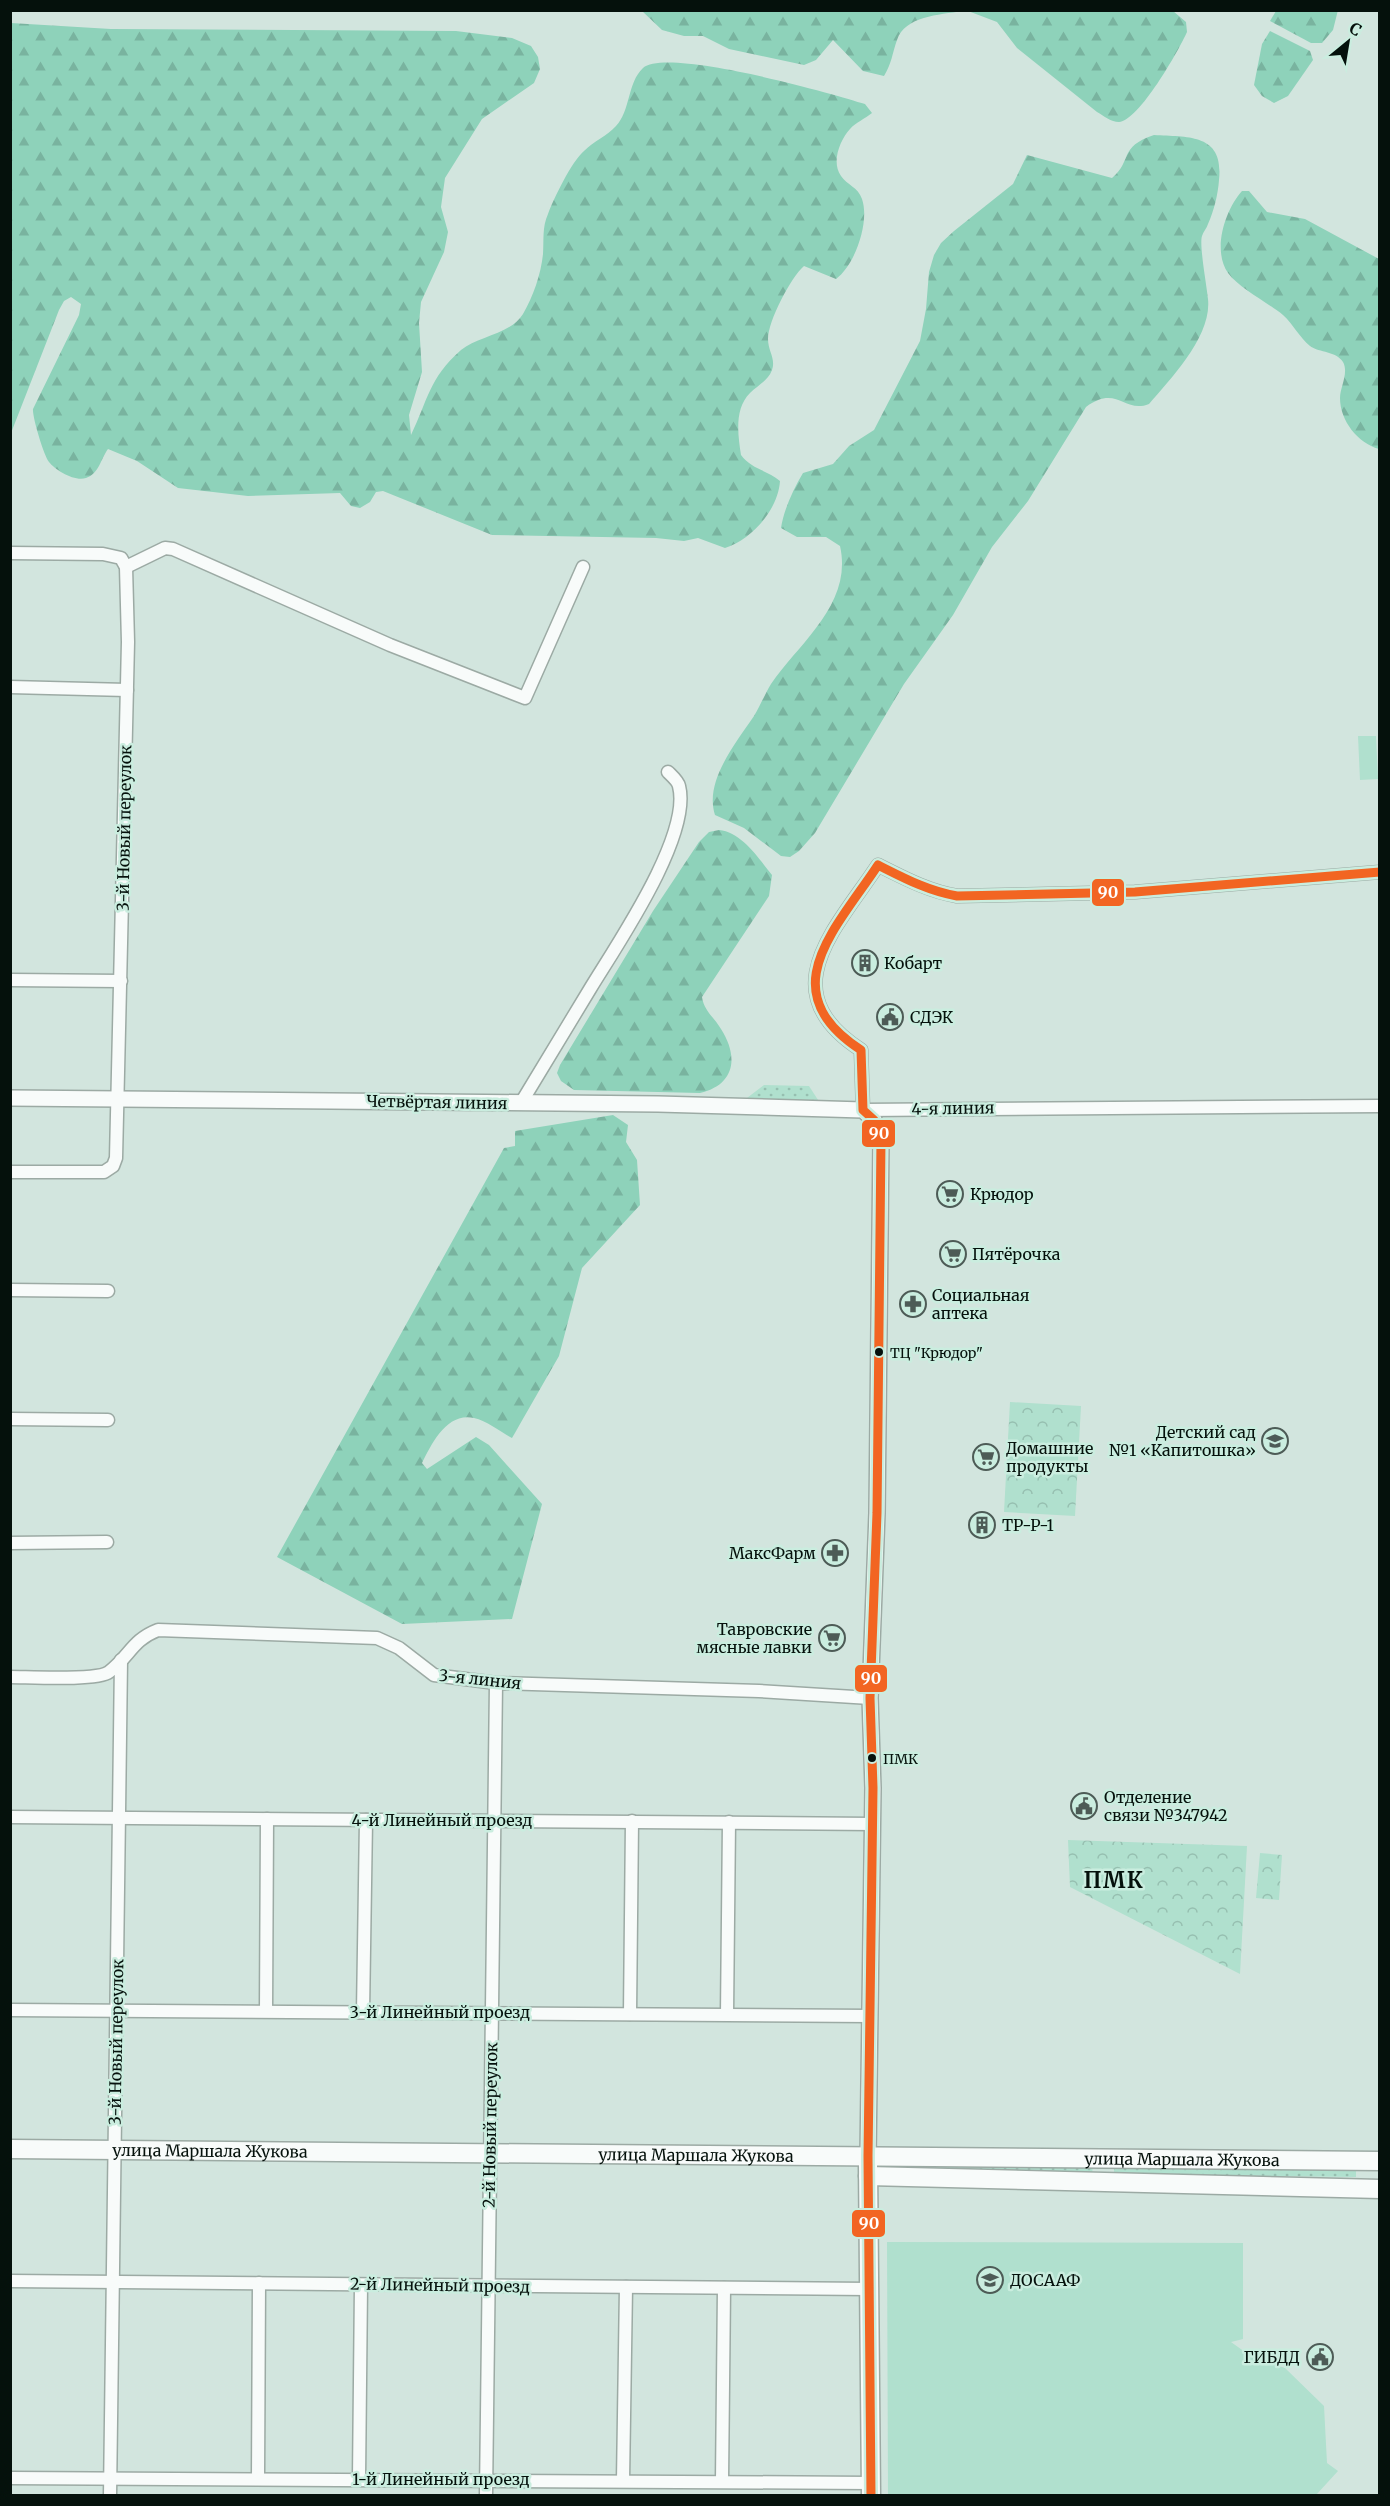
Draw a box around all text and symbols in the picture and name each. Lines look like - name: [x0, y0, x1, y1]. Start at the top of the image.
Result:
- north arrow: [1318, 12, 1378, 72]
- text: С: [1346, 18, 1365, 40]
- street label: 3-й Новый переулок: [113, 745, 135, 911]
- line badge: 90: [1091, 878, 1125, 907]
- text: 90: [1098, 882, 1118, 902]
- building icon: Кобарт: [850, 948, 880, 978]
- place label: Кобарт: [884, 953, 943, 973]
- public building icon: СДЭК: [875, 1002, 905, 1032]
- place label: СДЭК: [910, 1007, 954, 1027]
- street label: Четвёртая линия: [366, 1091, 508, 1113]
- street label: 4-я линия: [911, 1097, 995, 1119]
- line badge: 90: [861, 1119, 896, 1148]
- text: 90: [869, 1123, 889, 1143]
- supermarket icon: Крюдор: [935, 1179, 965, 1209]
- place label: Крюдор: [970, 1184, 1034, 1204]
- supermarket icon: Пятёрочка: [938, 1239, 968, 1269]
- place label: Пятёрочка: [972, 1244, 1061, 1264]
- place label: Социальная аптека: [932, 1285, 1030, 1323]
- pharmacy icon: Социальная аптека: [898, 1289, 928, 1319]
- place label: ТЦ "Крюдор": [890, 1344, 983, 1362]
- marker: ТЦ "Крюдор": [873, 1346, 885, 1358]
- place label: Детский сад №1 «Капитошка»: [1109, 1422, 1256, 1460]
- school or university icon: Детский сад №1 «Капитошка»: [1260, 1426, 1290, 1456]
- place label: Домашние продукты: [1006, 1438, 1093, 1476]
- supermarket icon: Домашние продукты: [971, 1442, 1001, 1472]
- building icon: ТР-Р-1: [967, 1510, 997, 1540]
- place label: ТР-Р-1: [1002, 1515, 1054, 1535]
- pharmacy icon: МаксФарм: [820, 1538, 850, 1568]
- place label: МаксФарм: [729, 1543, 816, 1563]
- place label: Тавровские мясные лавки: [696, 1619, 812, 1657]
- supermarket icon: Тавровские мясные лавки: [817, 1623, 847, 1653]
- line badge: 90: [854, 1664, 888, 1693]
- street label: 3-я линия: [438, 1665, 522, 1693]
- text: 90: [861, 1668, 881, 1688]
- place label: ПМК: [883, 1750, 918, 1768]
- marker: ПМК: [866, 1752, 878, 1764]
- place label: Отделение связи №347942: [1104, 1787, 1228, 1825]
- public building icon: Отделение связи №347942: [1069, 1791, 1099, 1821]
- street label: 4-й Линейный проезд: [351, 1810, 533, 1830]
- district label: ПМК: [1083, 1866, 1145, 1894]
- street label: 3-й Новый переулок: [105, 1959, 127, 2125]
- street label: 3-й Линейный проезд: [350, 2002, 530, 2022]
- street label: 2-й Новый переулок: [479, 2042, 501, 2208]
- street label: улица Маршала Жукова: [112, 2140, 308, 2162]
- street label: улица Маршала Жукова: [598, 2144, 794, 2166]
- street label: улица Маршала Жукова: [1084, 2148, 1280, 2170]
- line badge: 90: [851, 2209, 886, 2238]
- text: 90: [859, 2213, 879, 2233]
- school or university icon: ДОСААФ: [975, 2265, 1005, 2295]
- place label: ДОСААФ: [1010, 2270, 1080, 2290]
- street label: 2-й Линейный проезд: [350, 2273, 530, 2297]
- public building icon: ГИБДД: [1305, 2342, 1335, 2372]
- place label: ГИБДД: [1244, 2347, 1300, 2367]
- street label: 1-й Линейный проезд: [352, 2469, 530, 2489]

